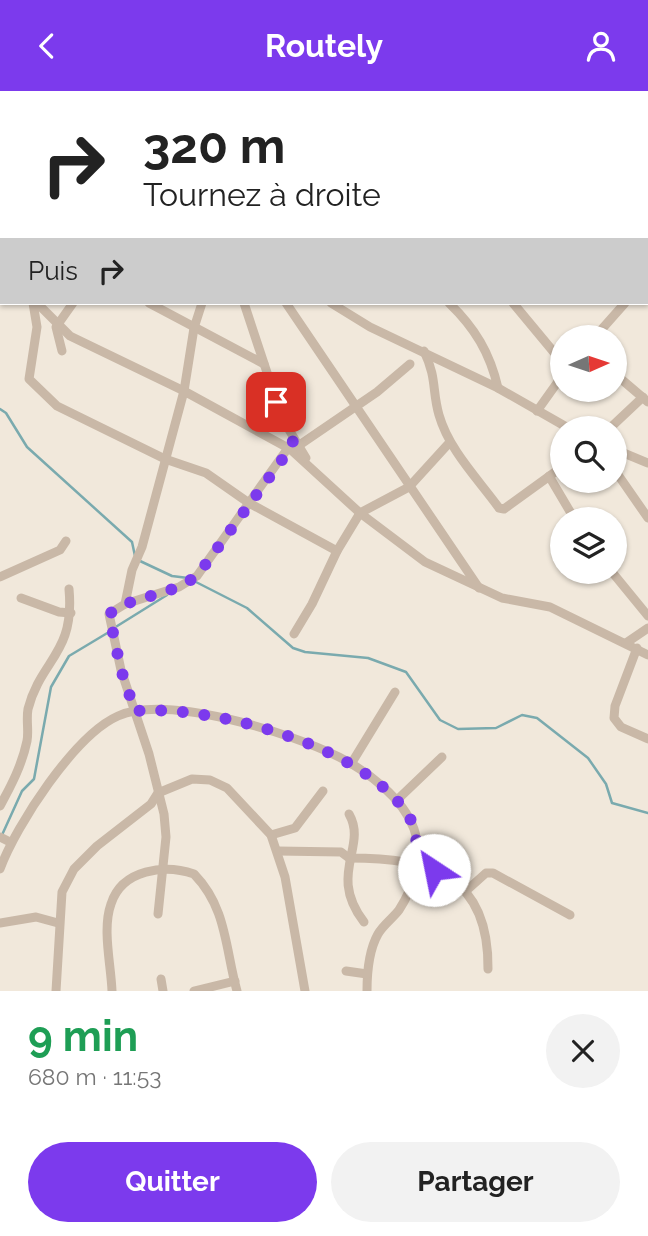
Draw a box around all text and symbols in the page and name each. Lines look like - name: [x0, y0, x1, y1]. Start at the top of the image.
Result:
- icon: back: [28, 27, 66, 65]
- text: Routely: [265, 27, 383, 64]
- icon: person: [582, 27, 620, 65]
- text: 320 m: [143, 117, 285, 174]
- icon: right: [28, 119, 119, 210]
- text: Tournez à droite: [143, 176, 381, 213]
- icon: right: [92, 252, 130, 290]
- text: Puis: [28, 256, 78, 286]
- north arrow: [550, 325, 626, 403]
- map controls: [550, 325, 627, 584]
- pin: [246, 372, 306, 432]
- icon: arrive: [257, 383, 295, 421]
- button: search: [550, 416, 627, 493]
- button: layers: [550, 507, 627, 584]
- position arrow: [397, 833, 471, 907]
- text: 9 min: [28, 1012, 138, 1061]
- button: close: [546, 1014, 620, 1088]
- text: 680 m · 11:53: [28, 1063, 162, 1090]
- button: Quitter: [28, 1142, 317, 1222]
- button: Partager: [331, 1142, 620, 1222]

